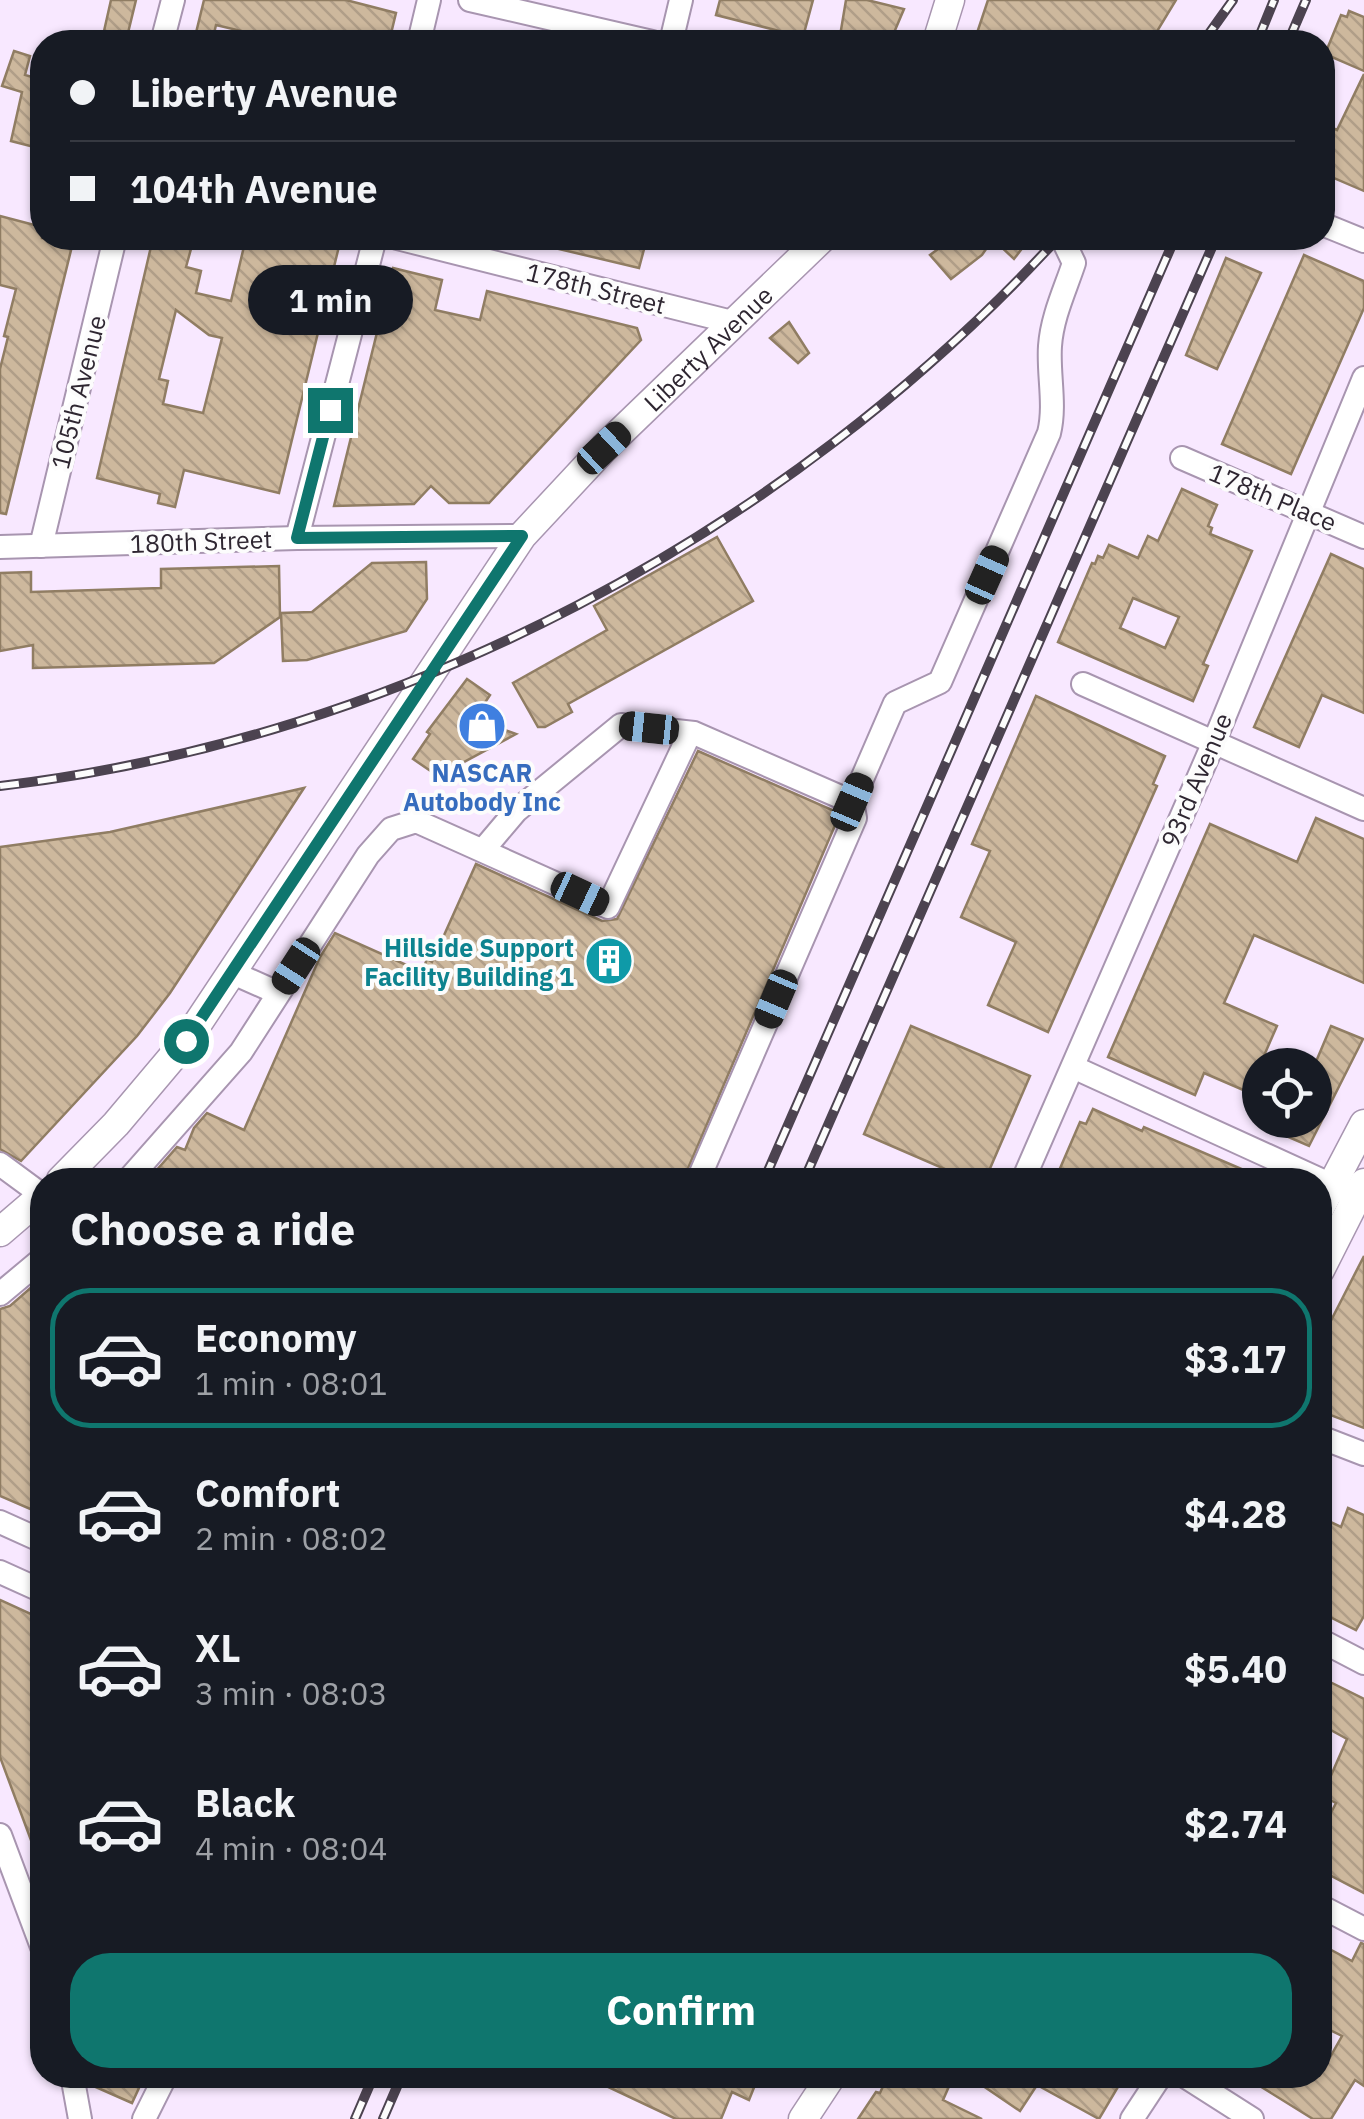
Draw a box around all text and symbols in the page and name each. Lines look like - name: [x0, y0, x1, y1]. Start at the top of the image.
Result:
- text: Liberty Avenue: [130, 68, 398, 117]
- text: 104th Avenue: [130, 164, 378, 213]
- street label: 178th Street: [523, 255, 669, 321]
- callout: 1 min: [248, 265, 412, 335]
- street label: Liberty Avenue: [636, 278, 779, 418]
- text: 1 min: [289, 279, 372, 321]
- street label: 105th Avenue: [43, 312, 113, 472]
- route end: [308, 388, 353, 433]
- car: [572, 417, 636, 479]
- street label: 178th Place: [1204, 455, 1342, 539]
- street label: 180th Street: [129, 522, 273, 560]
- car: [961, 541, 1013, 609]
- shop icon: NASCAR Autobody Inc: [456, 700, 508, 752]
- street label: 93rd Avenue: [1153, 708, 1239, 852]
- car: [618, 710, 680, 746]
- place label: NASCAR Autobody Inc: [403, 756, 561, 818]
- car: [826, 769, 878, 835]
- car: [546, 868, 614, 920]
- place label: Hillside Support Facility Building 1: [364, 931, 574, 993]
- car: [267, 933, 325, 999]
- building icon: Hillside Support Facility Building 1: [583, 935, 635, 987]
- car: [750, 966, 802, 1032]
- route start: [164, 1019, 209, 1064]
- map controls: [1242, 1048, 1332, 1138]
- button: locate: [1242, 1048, 1332, 1138]
- text: Choose a ride: [70, 1199, 355, 1257]
- icon: car: [75, 1313, 165, 1403]
- text: Economy: [195, 1313, 357, 1362]
- text: $3.17: [1184, 1334, 1287, 1383]
- text: 1 min · 08:01: [195, 1362, 388, 1404]
- icon: car: [75, 1468, 165, 1558]
- text: Comfort: [195, 1468, 340, 1517]
- text: $4.28: [1184, 1489, 1287, 1538]
- text: 2 min · 08:02: [195, 1517, 388, 1559]
- icon: car: [75, 1623, 165, 1713]
- text: XL: [195, 1623, 241, 1672]
- text: $5.40: [1184, 1644, 1287, 1693]
- text: 3 min · 08:03: [195, 1672, 388, 1714]
- icon: car: [75, 1778, 165, 1868]
- text: Black: [195, 1778, 295, 1827]
- text: $2.74: [1184, 1799, 1287, 1848]
- text: 4 min · 08:04: [195, 1827, 388, 1869]
- button: Confirm: [70, 1953, 1292, 2068]

